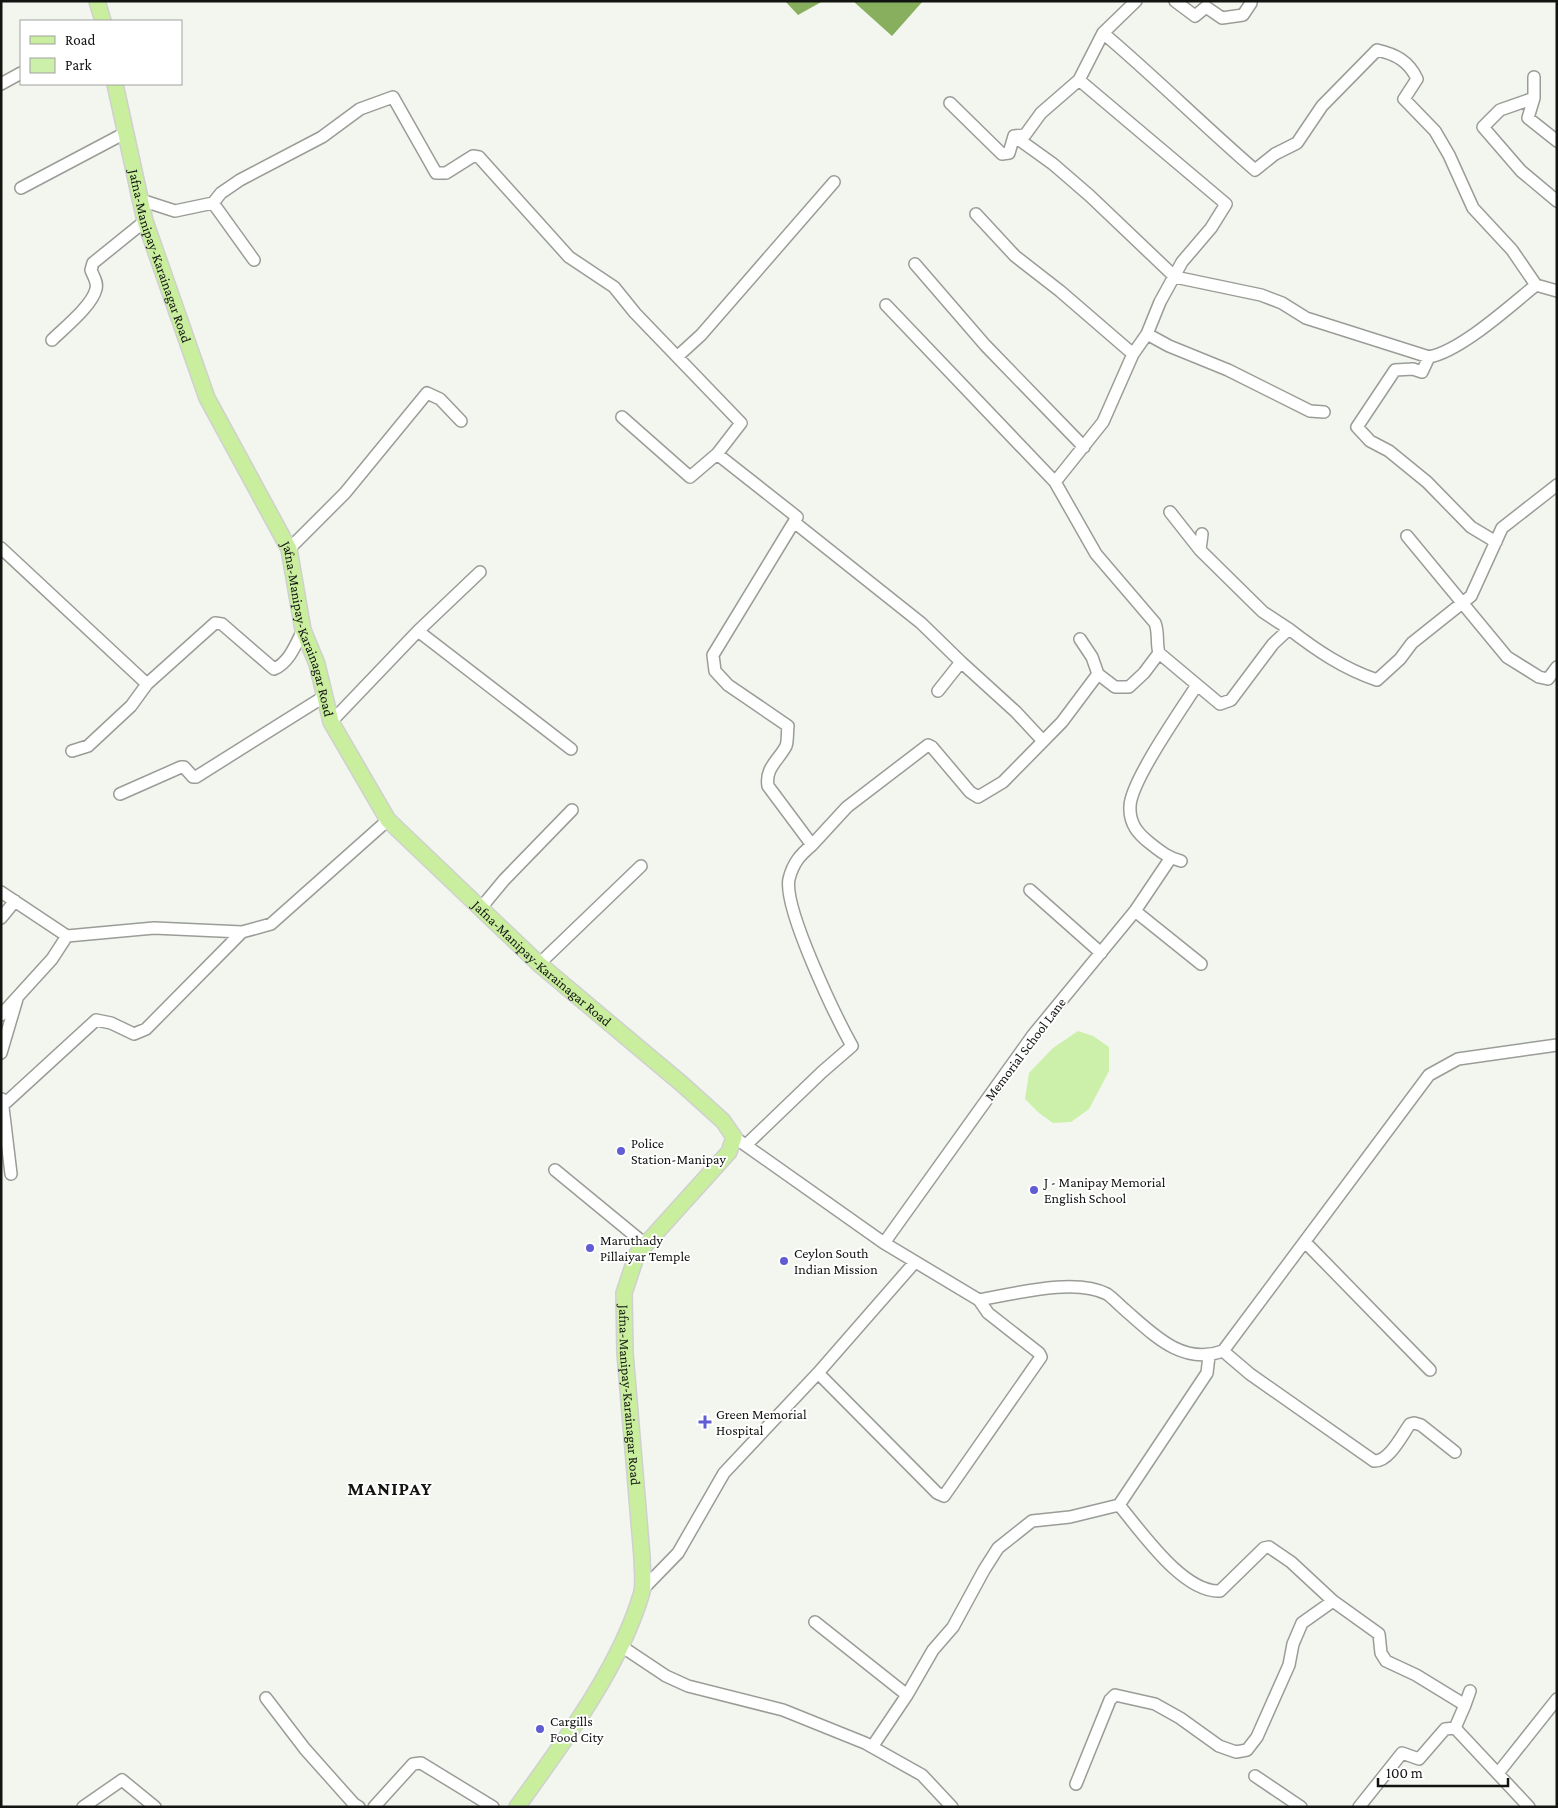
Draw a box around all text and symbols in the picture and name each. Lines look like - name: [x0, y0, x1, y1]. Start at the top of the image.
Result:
- legend: [20, 20, 182, 85]
- text: Road: [65, 32, 96, 48]
- text: Park: [65, 57, 92, 73]
- street label: Jafna-Manipay-Karainagar Road: [125, 166, 195, 345]
- street label: Jafna-Manipay-Karainagar Road: [277, 536, 338, 719]
- street label: Jafna-Manipay-Karainagar Road: [468, 896, 615, 1030]
- street label: Memorial School Lane: [981, 994, 1069, 1104]
- place label: Police Station-Manipay: [631, 1135, 726, 1167]
- marker: Police Station-Manipay: [615, 1145, 627, 1157]
- place label: J - Manipay Memorial English School: [1042, 1174, 1166, 1206]
- marker: J - Manipay Memorial English School: [1028, 1184, 1040, 1196]
- place label: Maruthady Pillaiyar Temple: [600, 1232, 690, 1264]
- marker: Maruthady Pillaiyar Temple: [584, 1242, 596, 1254]
- place label: Ceylon South Indian Mission: [794, 1245, 878, 1277]
- marker: Ceylon South Indian Mission: [778, 1255, 790, 1267]
- street label: Jafna-Manipay-Karainagar Road: [616, 1303, 644, 1486]
- place label: Green Memorial Hospital: [716, 1406, 807, 1438]
- marker: Green Memorial Hospital: [698, 1415, 712, 1429]
- district label: MANIPAY: [347, 1478, 433, 1499]
- place label: Cargills Food City: [550, 1713, 604, 1745]
- marker: Cargills Food City: [534, 1723, 546, 1735]
- scale bar: [1378, 1756, 1508, 1788]
- text: 100 m: [1386, 1765, 1423, 1781]

